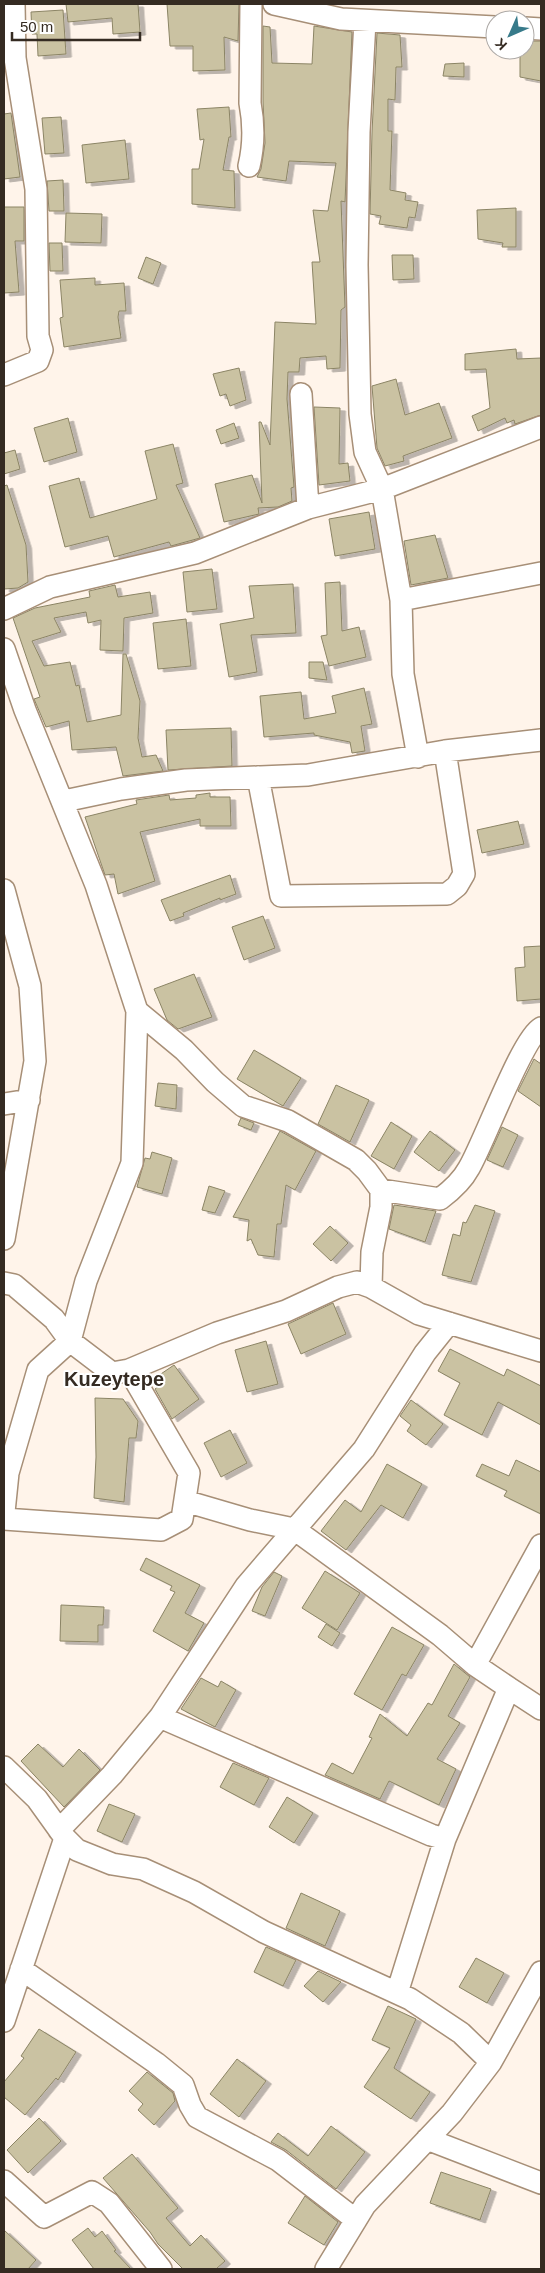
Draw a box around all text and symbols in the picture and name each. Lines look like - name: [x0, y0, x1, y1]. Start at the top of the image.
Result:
- scale bar: [12, 10, 140, 42]
- north arrow: [485, 10, 535, 60]
- text: 50 m: [20, 18, 53, 35]
- text: K: [492, 35, 510, 53]
- district label: Kuzeytepe: [64, 1368, 164, 1390]

